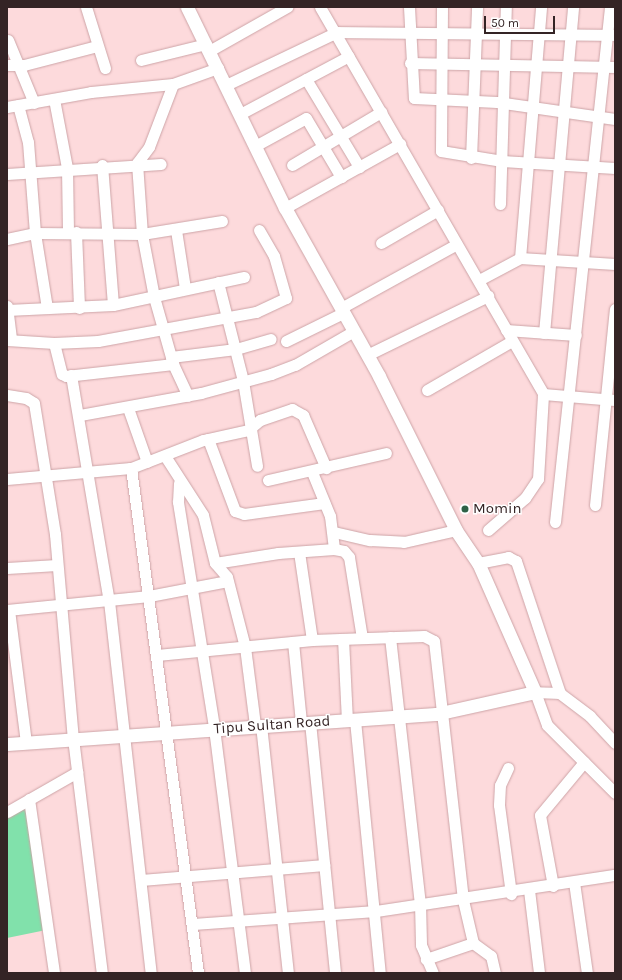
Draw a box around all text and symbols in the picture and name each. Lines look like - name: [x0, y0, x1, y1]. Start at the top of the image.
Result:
- scale bar: [486, 8, 557, 34]
- text: 50 m: [491, 16, 519, 30]
- place label: Momin: [473, 500, 521, 518]
- marker: Momin: [460, 504, 470, 514]
- street label: Tipu Sultan Road: [213, 712, 331, 738]

